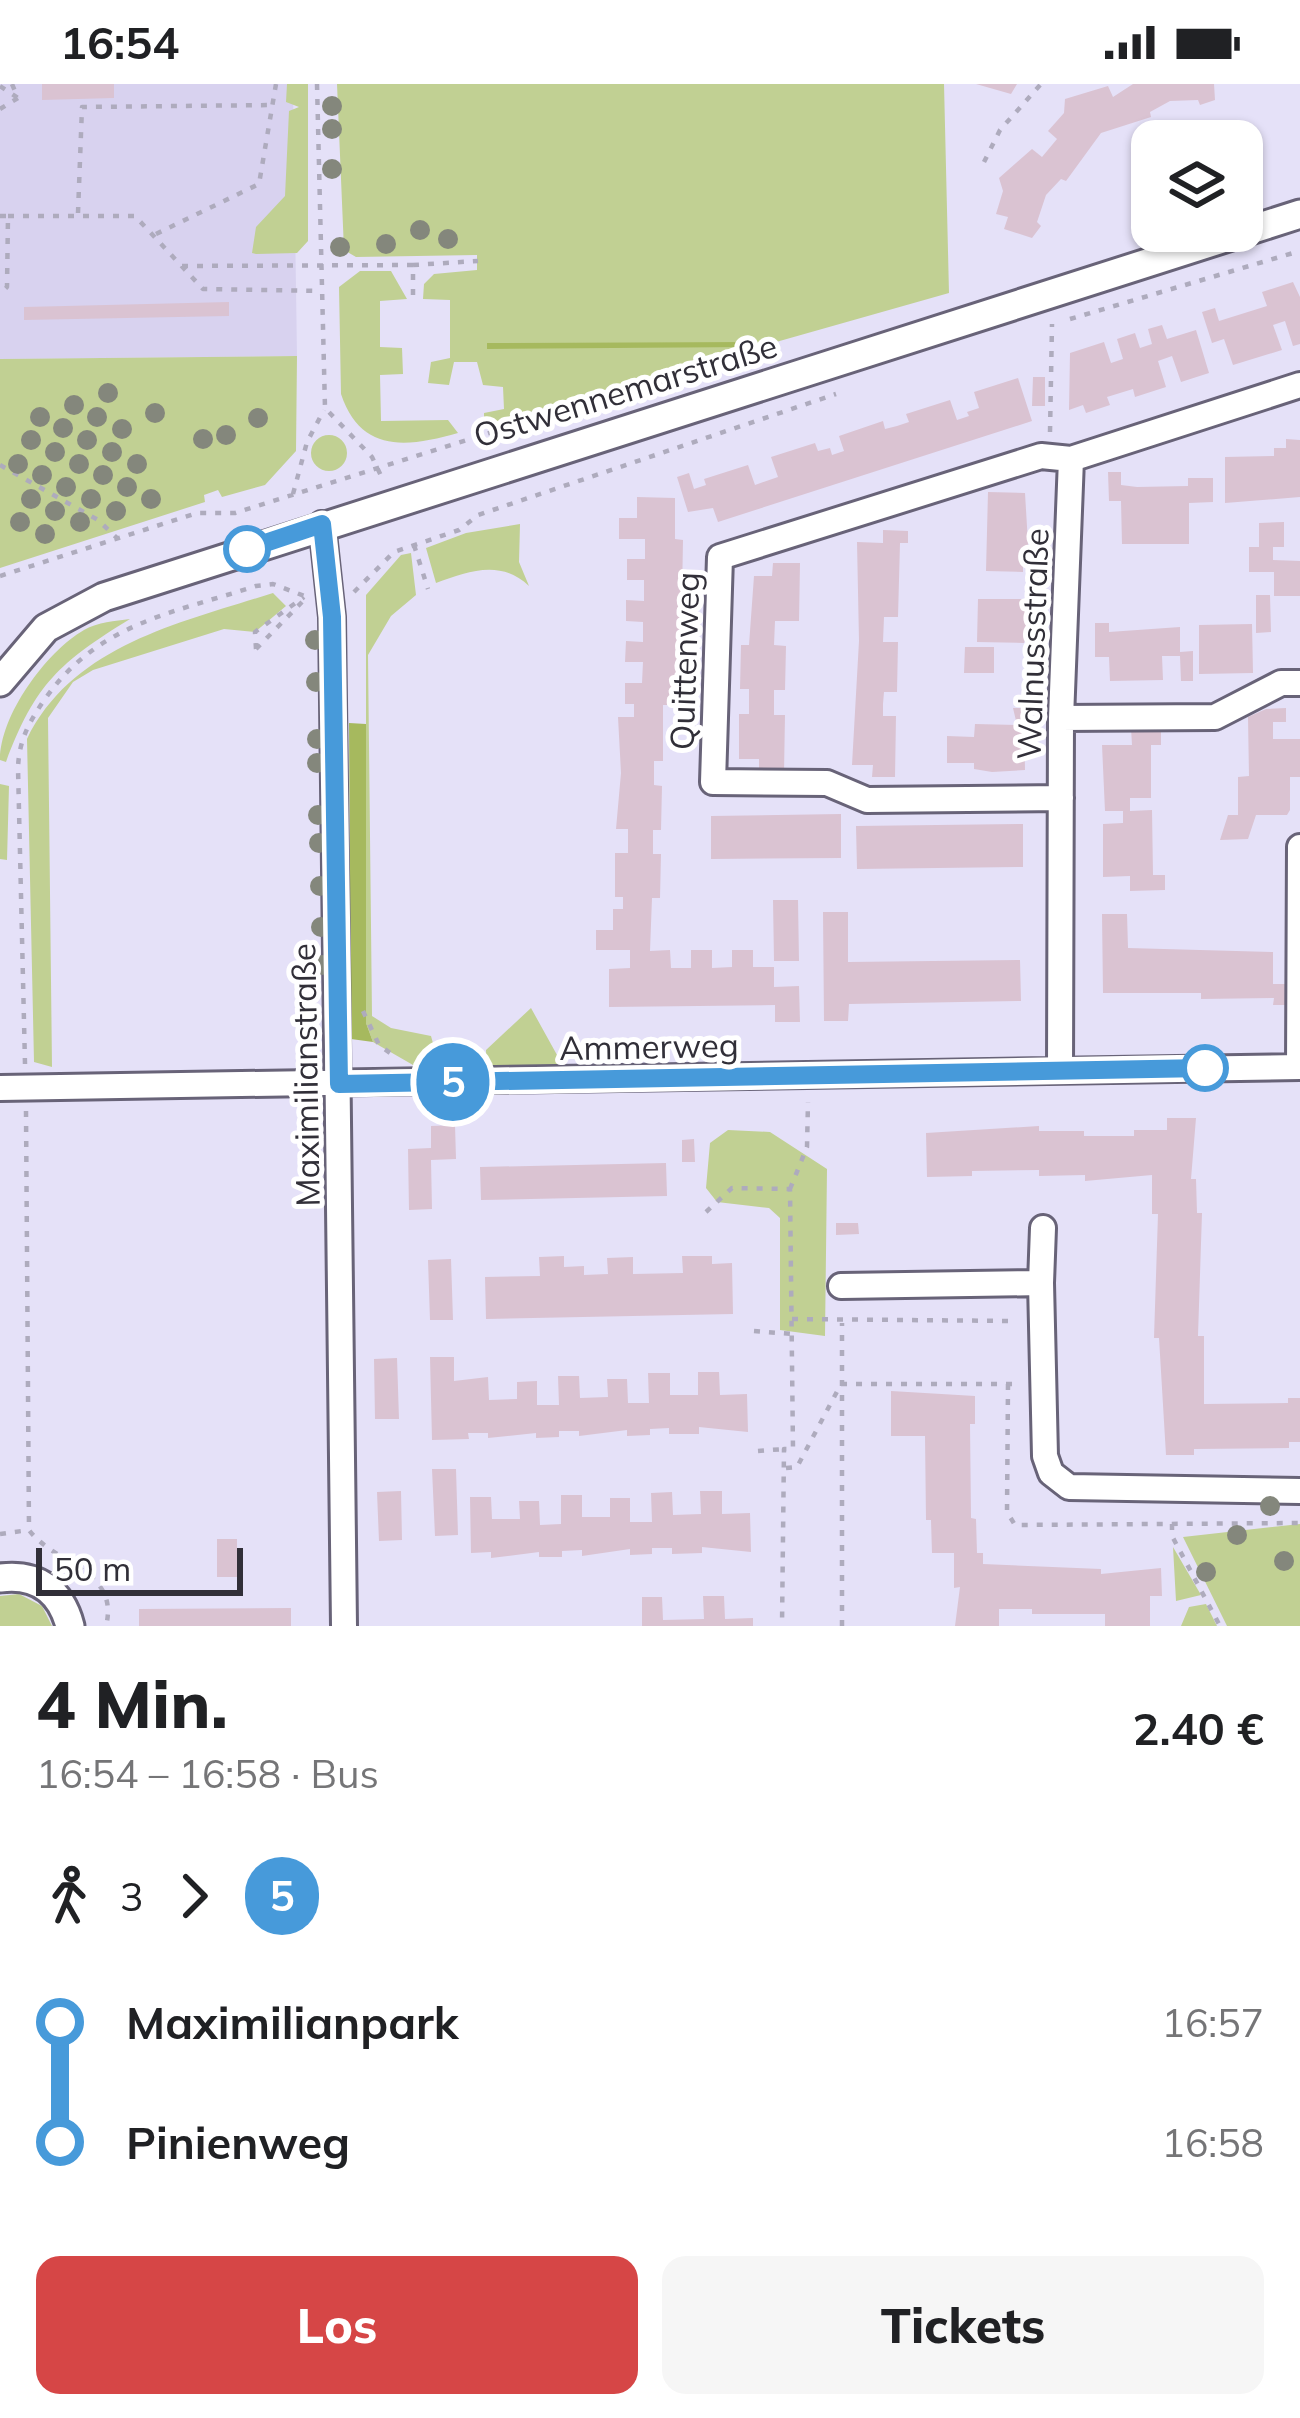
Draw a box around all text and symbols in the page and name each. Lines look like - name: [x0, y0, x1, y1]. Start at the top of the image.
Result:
- text: 16:54: [60, 14, 179, 70]
- map controls: [1131, 120, 1263, 252]
- button: layers: [1131, 120, 1263, 252]
- street label: Ostwennemarstraße: [468, 324, 782, 456]
- unlabelled marker: [225, 527, 269, 571]
- street label: Walnussstraße: [1007, 527, 1057, 761]
- street label: Quittenweg: [660, 571, 708, 751]
- street label: Maximilianstraße: [282, 943, 328, 1207]
- street label: Ammerweg: [559, 1024, 739, 1068]
- line badge: 5: [414, 1043, 492, 1121]
- unlabelled marker: [1183, 1046, 1227, 1090]
- text: 5: [440, 1055, 466, 1108]
- scale bar: [36, 1542, 243, 1595]
- text: 50 m: [54, 1548, 131, 1589]
- text: 4 Min.: [36, 1662, 228, 1745]
- text: 2.40 €: [1133, 1700, 1264, 1756]
- text: 16:54 – 16:58 · Bus: [36, 1749, 379, 1798]
- icon: walk: [36, 1863, 102, 1929]
- icon: forward: [161, 1863, 227, 1929]
- text: 5: [269, 1869, 295, 1922]
- text: 3: [120, 1872, 143, 1921]
- text: Maximilianpark: [126, 1994, 459, 2050]
- text: 16:57: [1162, 1998, 1264, 2047]
- text: Pinienweg: [126, 2114, 350, 2170]
- text: 16:58: [1162, 2118, 1264, 2167]
- button: Los: [36, 2256, 638, 2394]
- button: Tickets: [662, 2256, 1264, 2394]

